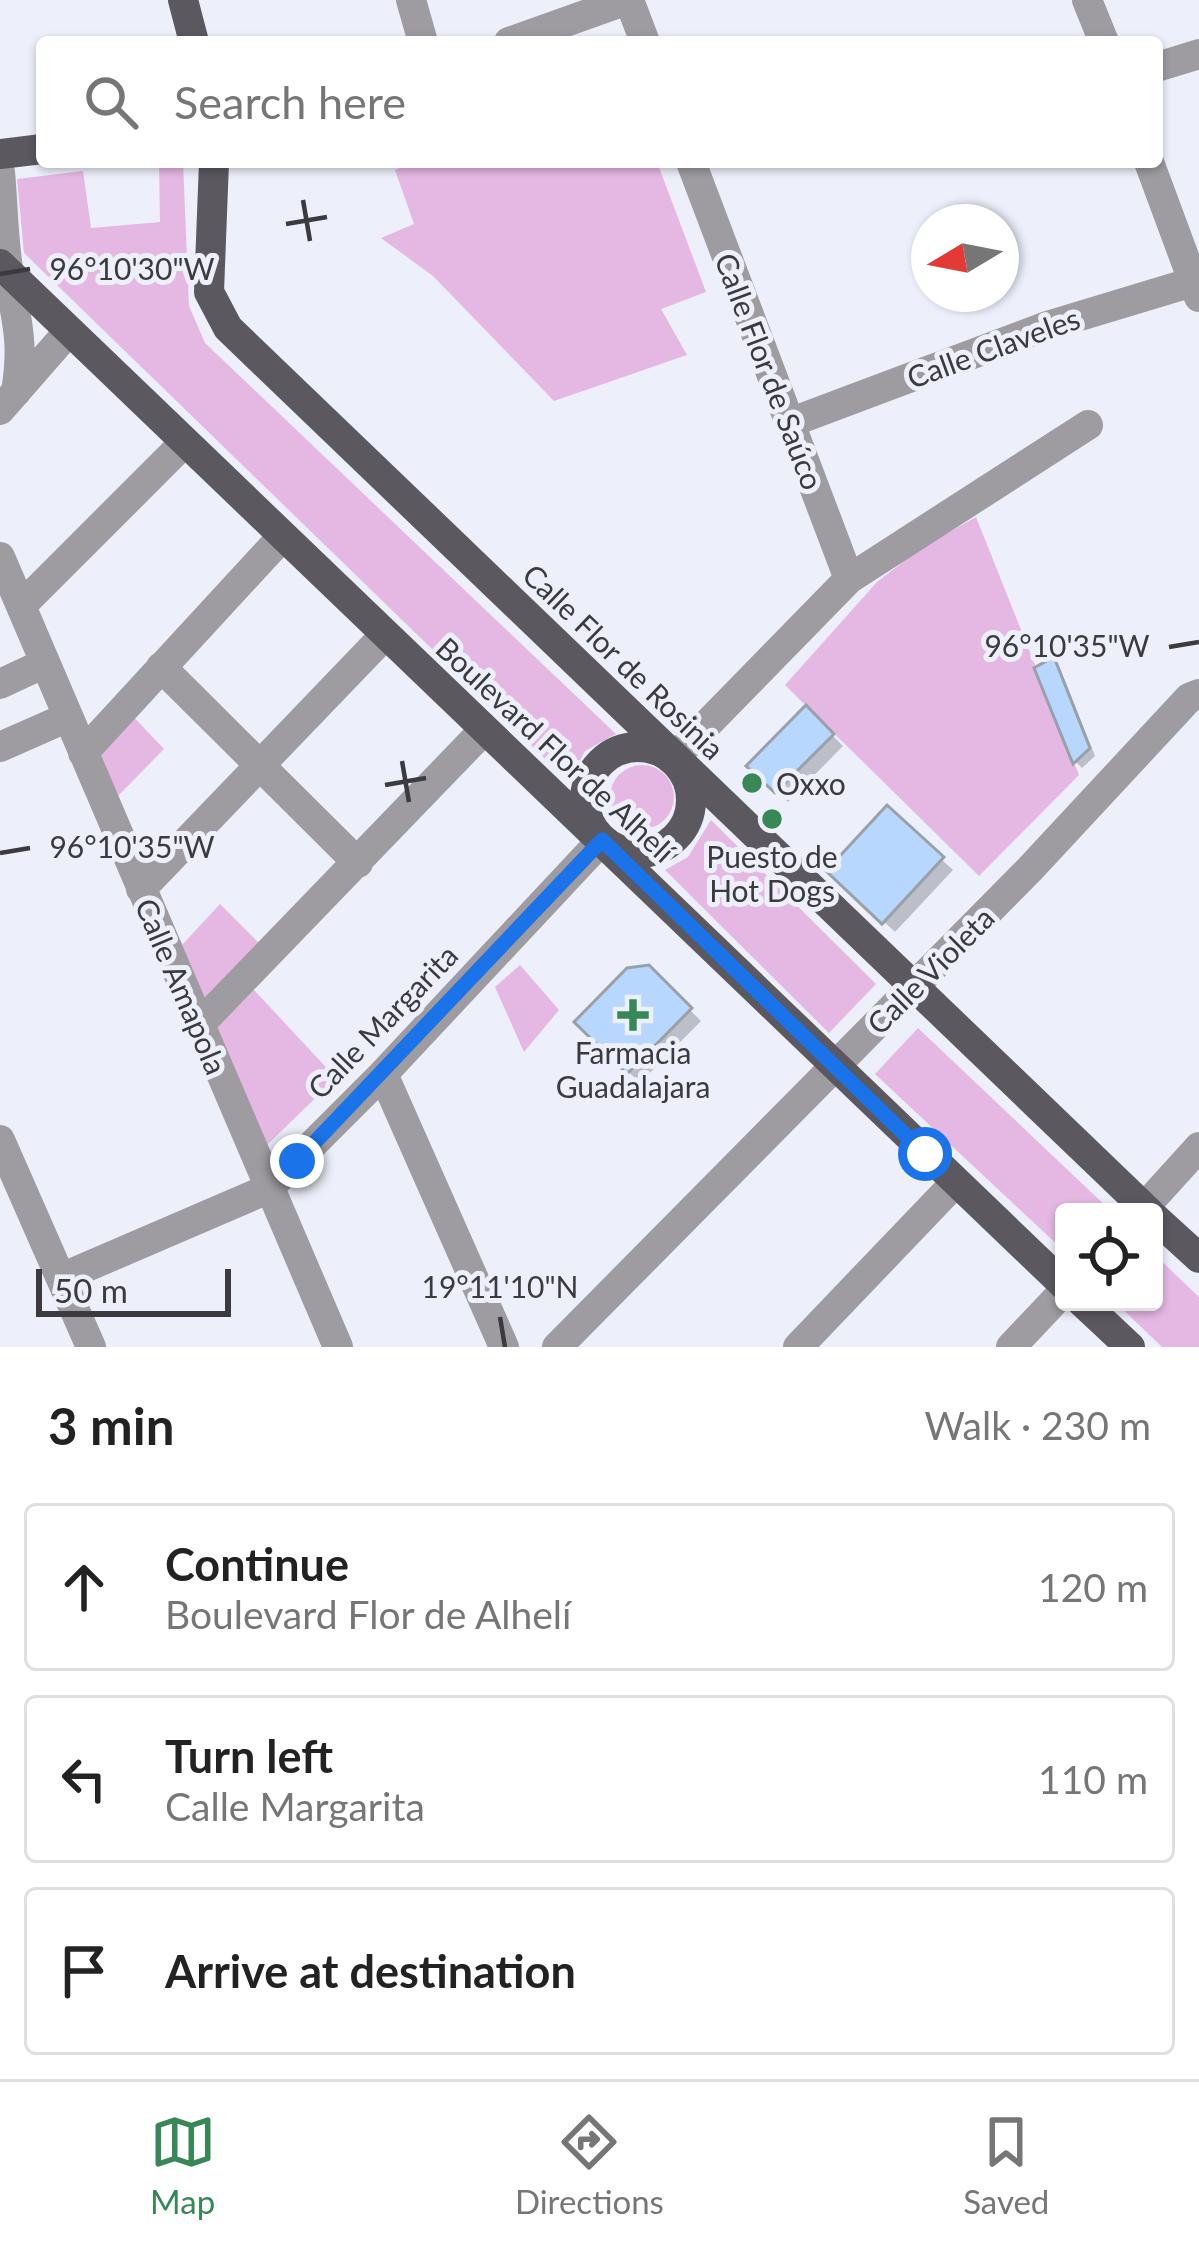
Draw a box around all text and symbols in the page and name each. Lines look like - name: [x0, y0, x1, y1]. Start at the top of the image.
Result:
- search box: [36, 36, 1163, 168]
- icon: search: [78, 69, 144, 135]
- text: Search here: [174, 75, 406, 129]
- north arrow: [911, 204, 1019, 312]
- street label: Calle Flor de Saúco: [708, 248, 832, 494]
- text: 96°10'30"W: [49, 250, 215, 286]
- street label: Calle Claveles: [902, 299, 1084, 395]
- street label: Calle Flor de Rosinia: [516, 556, 732, 766]
- text: 96°10'35"W: [984, 627, 1150, 663]
- street label: Boulevard Flor de Alhelí: [429, 629, 684, 870]
- place label: Oxxo: [776, 765, 846, 801]
- marker: Oxxo: [739, 770, 765, 796]
- marker: Puesto de Hot Dogs: [759, 806, 785, 832]
- text: 96°10'35"W: [49, 828, 215, 864]
- place label: Puesto de Hot Dogs: [706, 838, 838, 908]
- street label: Calle Amapola: [129, 893, 235, 1079]
- street label: Calle Violeta: [859, 899, 1001, 1041]
- street label: Calle Margarita: [300, 937, 464, 1105]
- marker: Farmacia Guadalajara: [620, 1002, 646, 1028]
- place label: Farmacia Guadalajara: [556, 1034, 710, 1104]
- route start: [898, 1127, 952, 1181]
- route end: [270, 1134, 324, 1188]
- map controls: [1055, 1203, 1163, 1311]
- button: locate: [1055, 1203, 1163, 1311]
- scale bar: [36, 1263, 231, 1316]
- text: 19°11'10"N: [422, 1268, 578, 1304]
- text: 50 m: [54, 1270, 128, 1310]
- text: 3 min: [48, 1395, 174, 1456]
- text: Walk · 230 m: [924, 1402, 1151, 1448]
- text: Continue: [165, 1537, 349, 1591]
- icon: ahead: [51, 1554, 117, 1620]
- text: 120 m: [1038, 1564, 1148, 1610]
- text: Boulevard Flor de Alhelí: [165, 1591, 571, 1637]
- text: Turn left: [165, 1729, 333, 1783]
- icon: left: [51, 1746, 117, 1812]
- text: 110 m: [1038, 1756, 1148, 1802]
- text: Calle Margarita: [165, 1783, 425, 1829]
- icon: arrive: [51, 1938, 117, 2004]
- text: Arrive at destination: [165, 1944, 576, 1998]
- tab: Map: [150, 2109, 216, 2221]
- tab: Directions: [515, 2109, 664, 2221]
- tab: Saved: [963, 2109, 1049, 2221]

